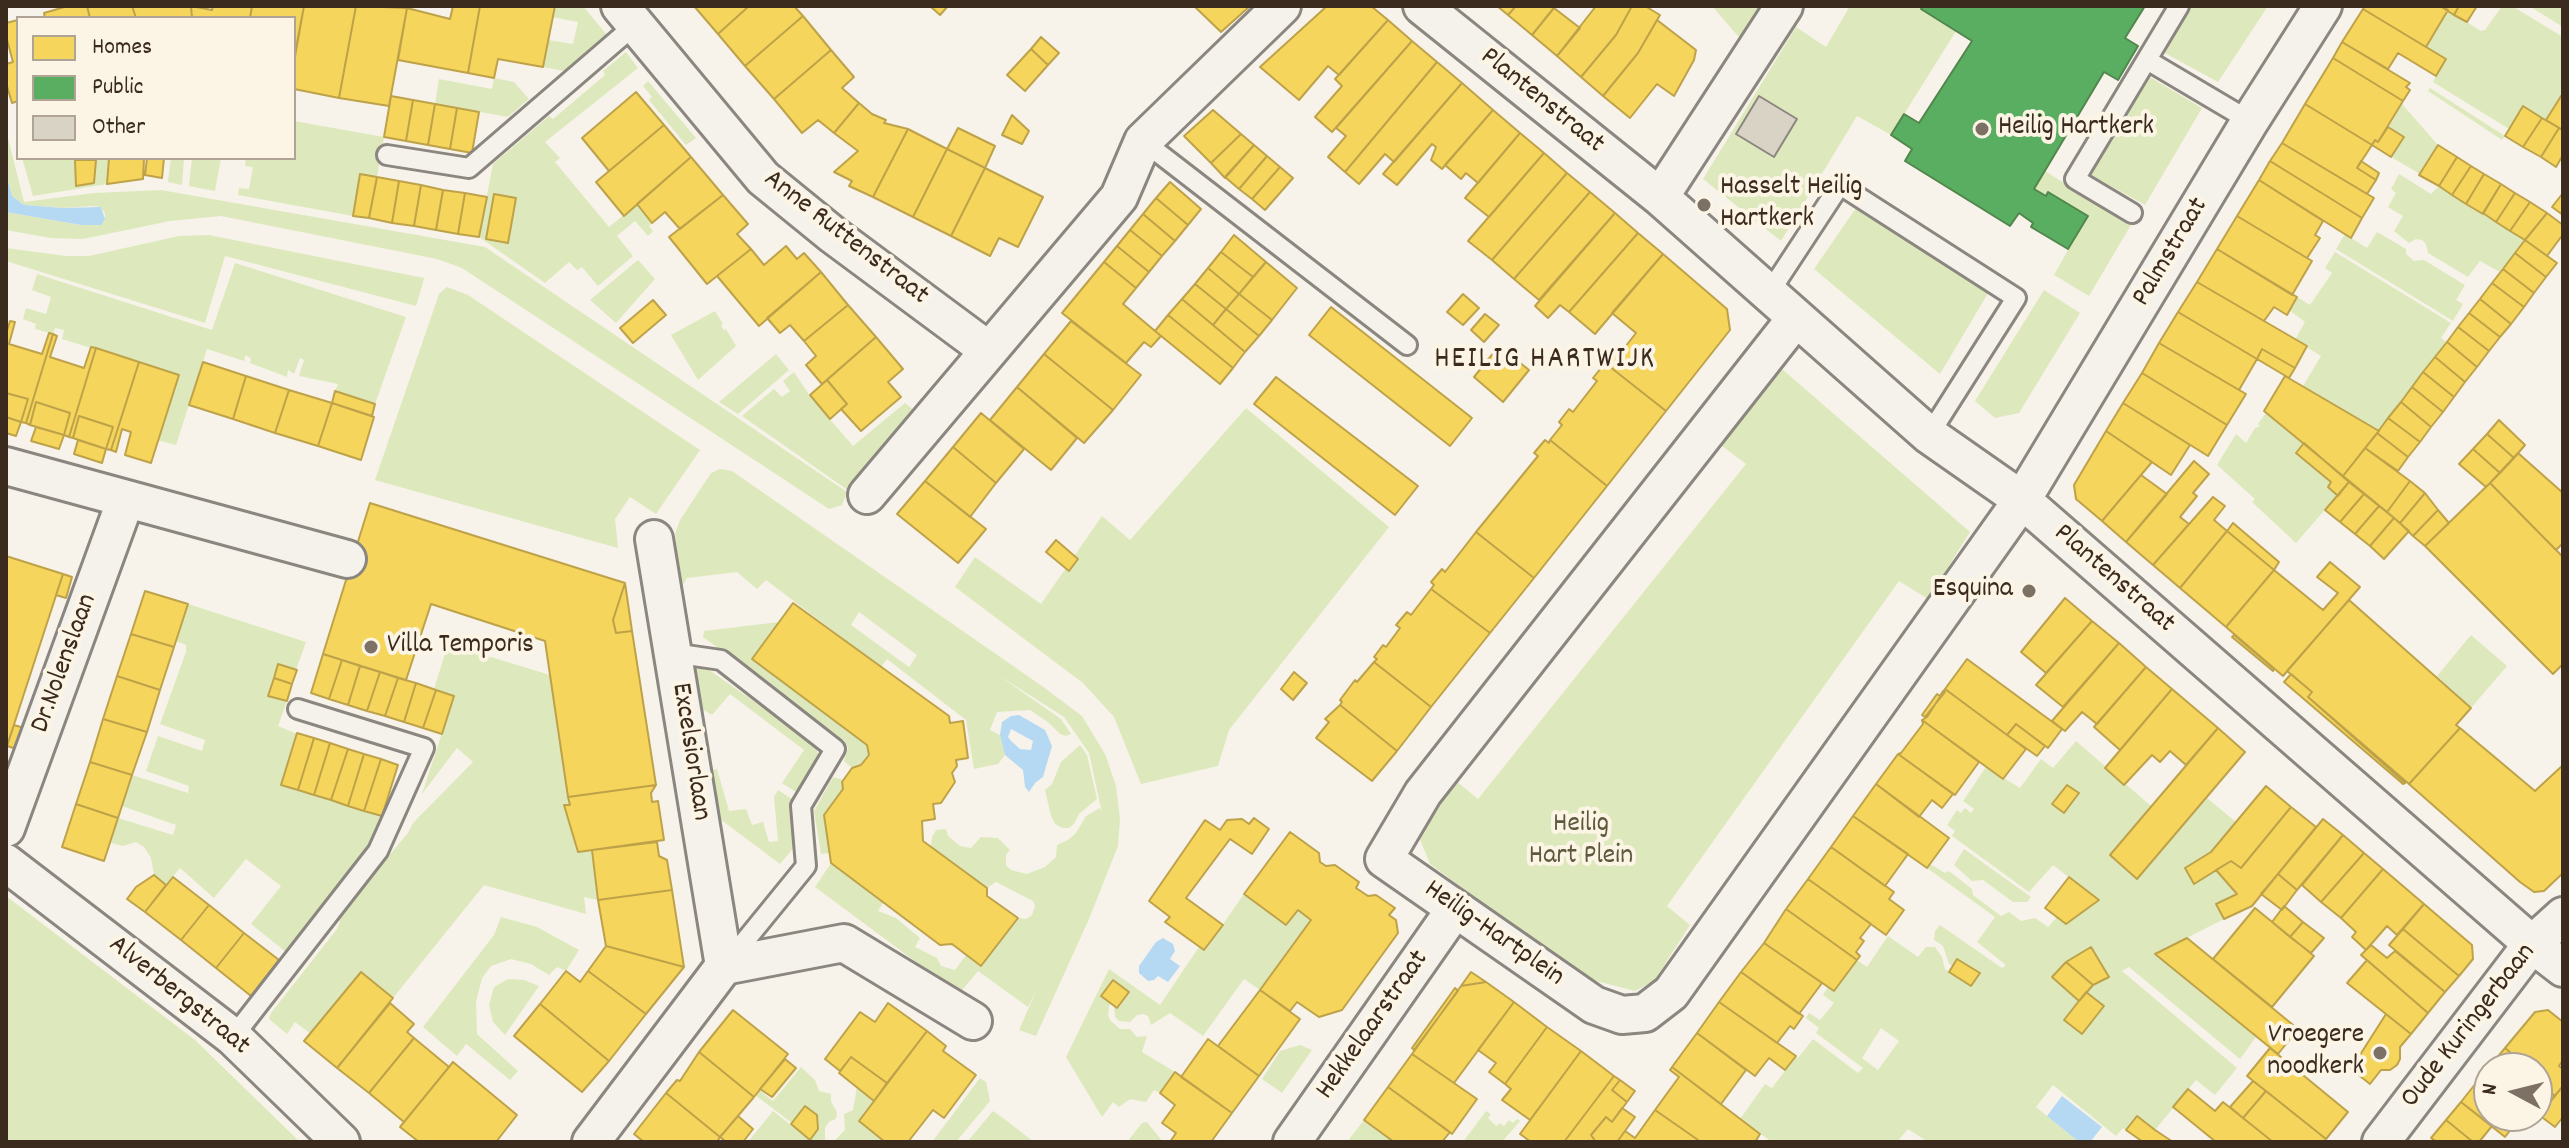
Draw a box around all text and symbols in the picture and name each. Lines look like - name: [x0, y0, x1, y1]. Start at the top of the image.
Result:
- legend: [16, 16, 296, 160]
- text: Homes: [92, 31, 152, 65]
- street label: Plantenstraat: [1472, 42, 1610, 162]
- text: Public: [92, 71, 143, 105]
- text: Other: [92, 111, 145, 145]
- place label: Heilig Hartkerk: [1998, 112, 2154, 146]
- marker: Heilig Hartkerk: [1973, 120, 1991, 138]
- street label: Anne Ruttenstraat: [756, 164, 934, 314]
- place label: Hasselt Heilig Hartkerk: [1720, 172, 1863, 238]
- street label: Palmstraat: [2126, 193, 2218, 313]
- marker: Hasselt Heilig Hartkerk: [1695, 196, 1713, 214]
- district label: HEILIG HARTWIJK: [1434, 344, 1656, 380]
- street label: Plantenstraat: [2045, 518, 2181, 642]
- place label: Esquina: [1933, 574, 2013, 608]
- marker: Esquina: [2020, 582, 2038, 600]
- street label: Dr.Nolenslaan: [25, 590, 107, 738]
- place label: Villa Temporis: [387, 630, 534, 664]
- marker: Villa Temporis: [362, 638, 380, 656]
- street label: Excelsiorlaan: [662, 681, 716, 823]
- park label: Heilig Hart Plein: [1529, 809, 1633, 875]
- street label: Heilig-Hartplein: [1416, 874, 1570, 996]
- street label: Alverbergstraat: [100, 930, 256, 1064]
- street label: Oude Kuringerbaan: [2395, 938, 2545, 1116]
- street label: Hekkelaarstraat: [1310, 945, 1438, 1107]
- place label: Vroegere noodkerk: [2267, 1020, 2364, 1086]
- marker: Vroegere noodkerk: [2371, 1044, 2389, 1062]
- north arrow: [2473, 1052, 2553, 1132]
- text: N: [2475, 1082, 2507, 1097]

